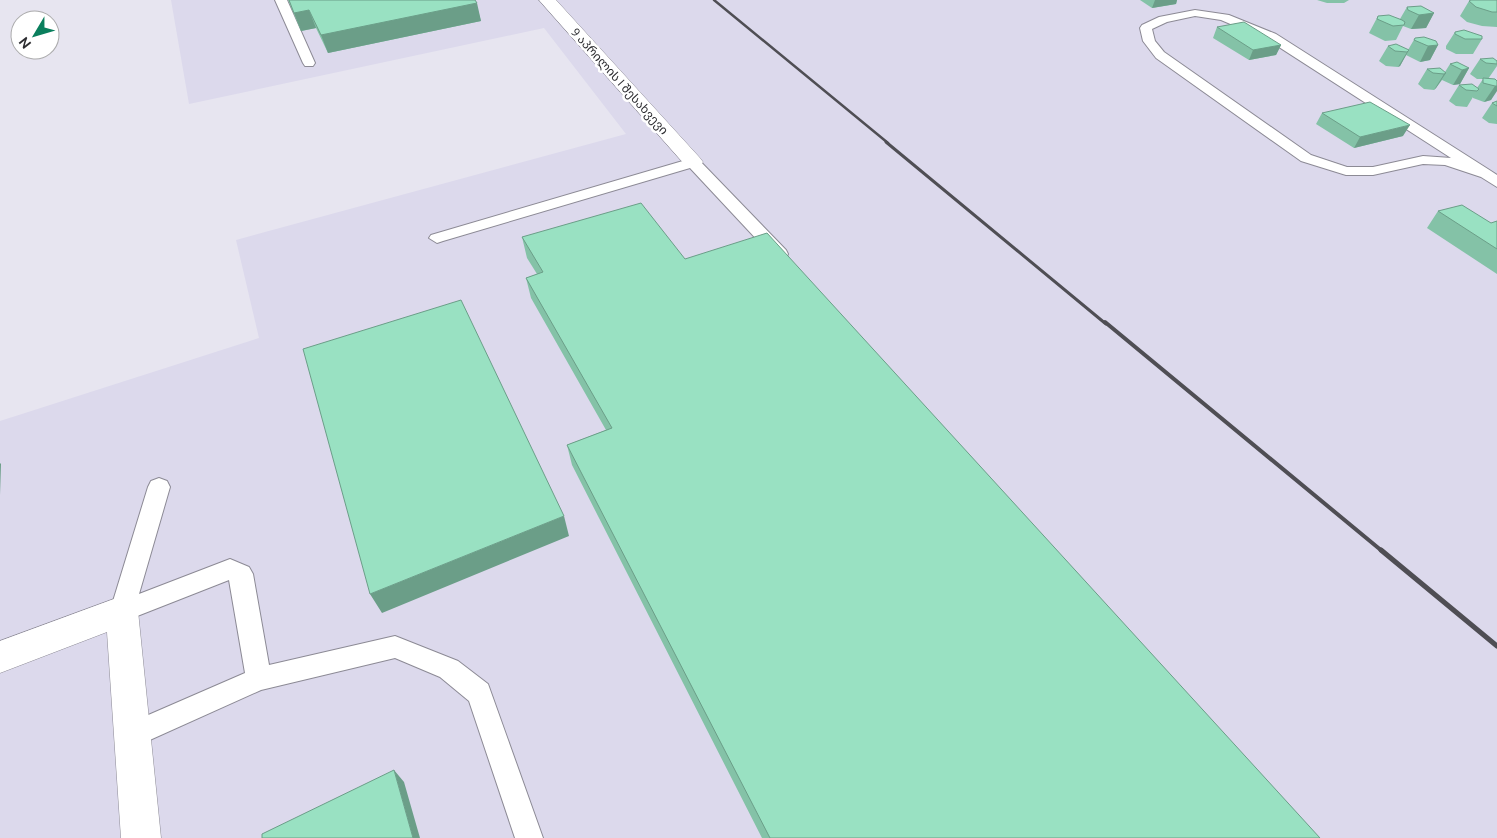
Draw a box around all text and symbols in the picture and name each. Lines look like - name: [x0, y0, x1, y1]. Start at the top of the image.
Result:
- north arrow: [10, 10, 60, 60]
- street label: 9 აპრილის I შესახვევი: [568, 25, 671, 138]
- text: N: [15, 34, 34, 52]

